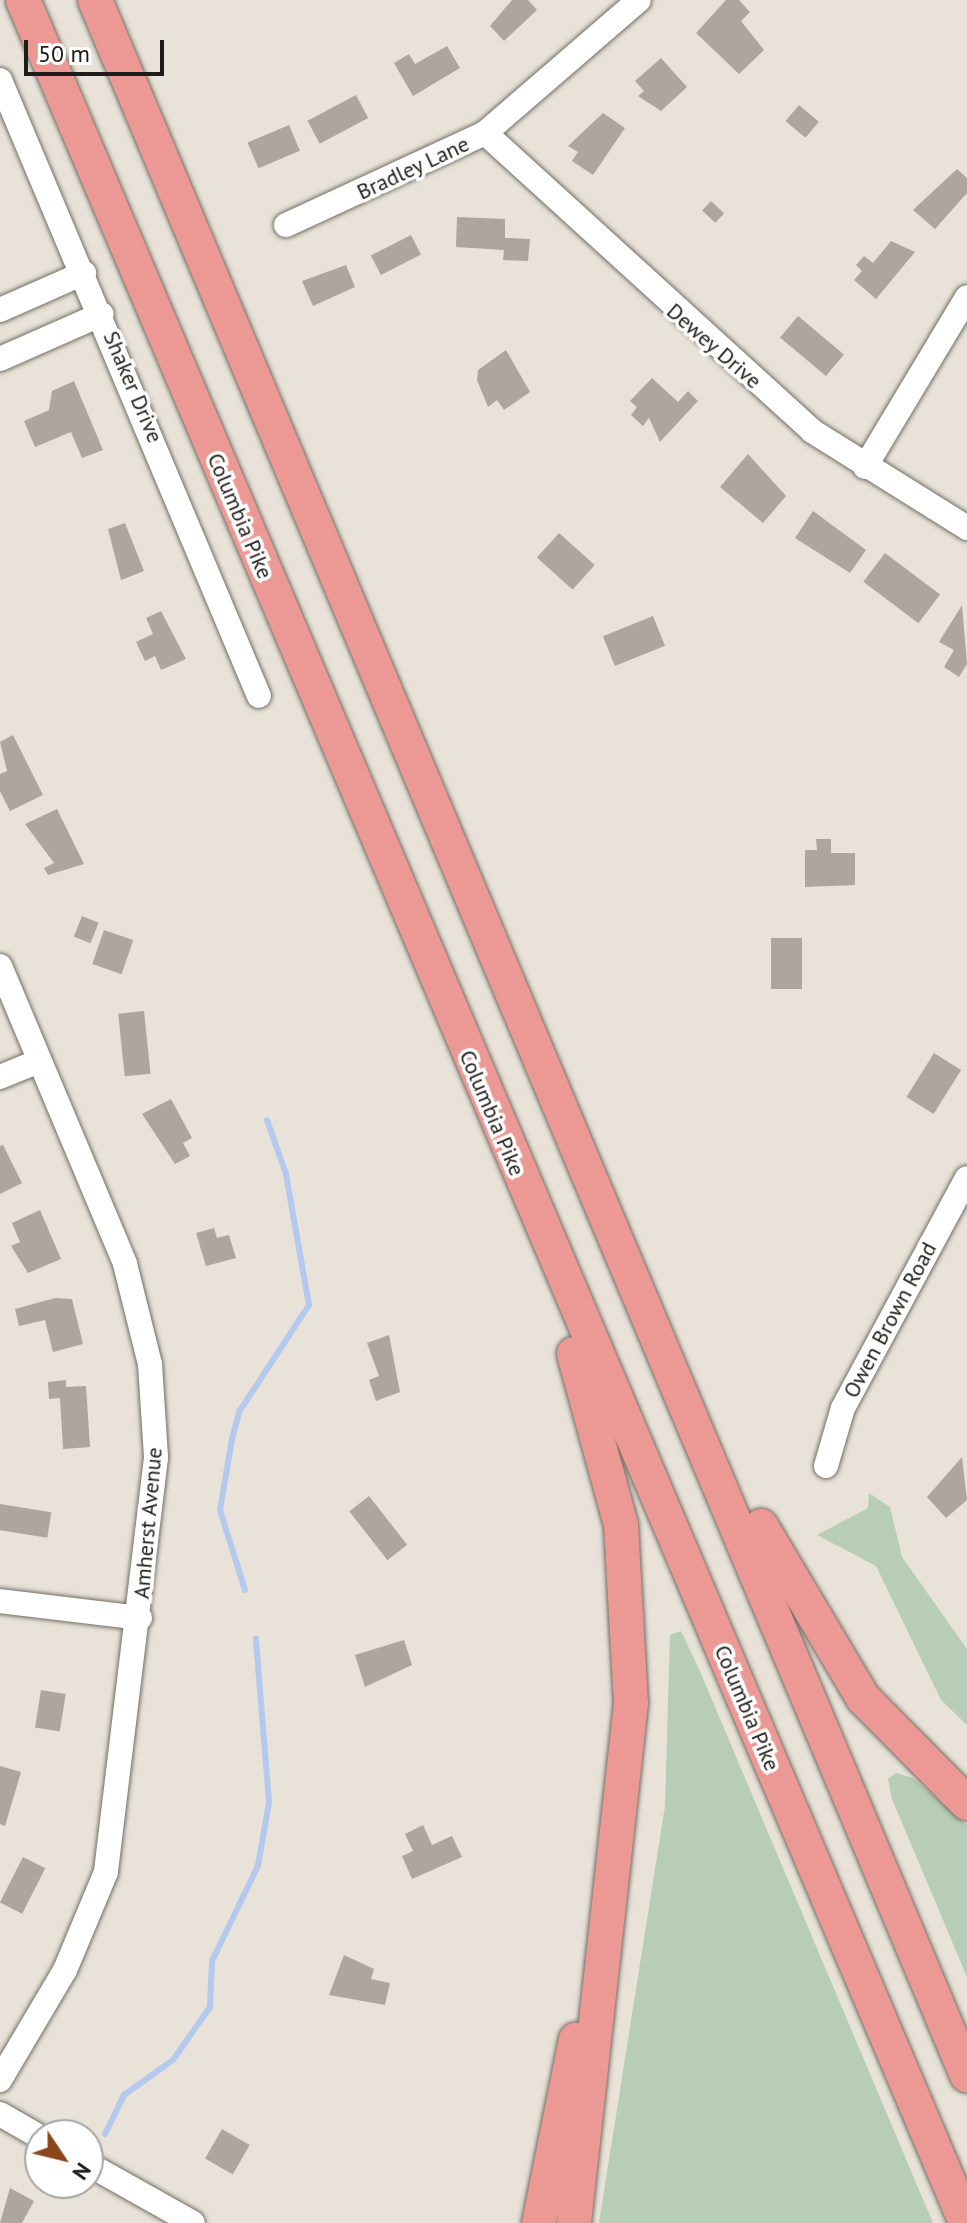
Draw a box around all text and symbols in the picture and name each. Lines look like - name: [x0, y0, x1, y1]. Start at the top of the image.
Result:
- scale bar: [28, 24, 168, 74]
- text: 50 m: [38, 38, 90, 69]
- street label: Bradley Lane: [352, 130, 474, 206]
- street label: Dewey Drive: [661, 298, 767, 394]
- street label: Shaker Drive: [98, 327, 168, 447]
- street label: Columbia Pike: [202, 449, 278, 583]
- street label: Columbia Pike: [454, 1046, 530, 1180]
- street label: Owen Brown Road: [838, 1238, 942, 1402]
- street label: Amherst Avenue: [128, 1446, 168, 1600]
- street label: Columbia Pike: [709, 1641, 785, 1775]
- north arrow: [24, 2119, 104, 2199]
- text: N: [66, 2158, 98, 2186]

